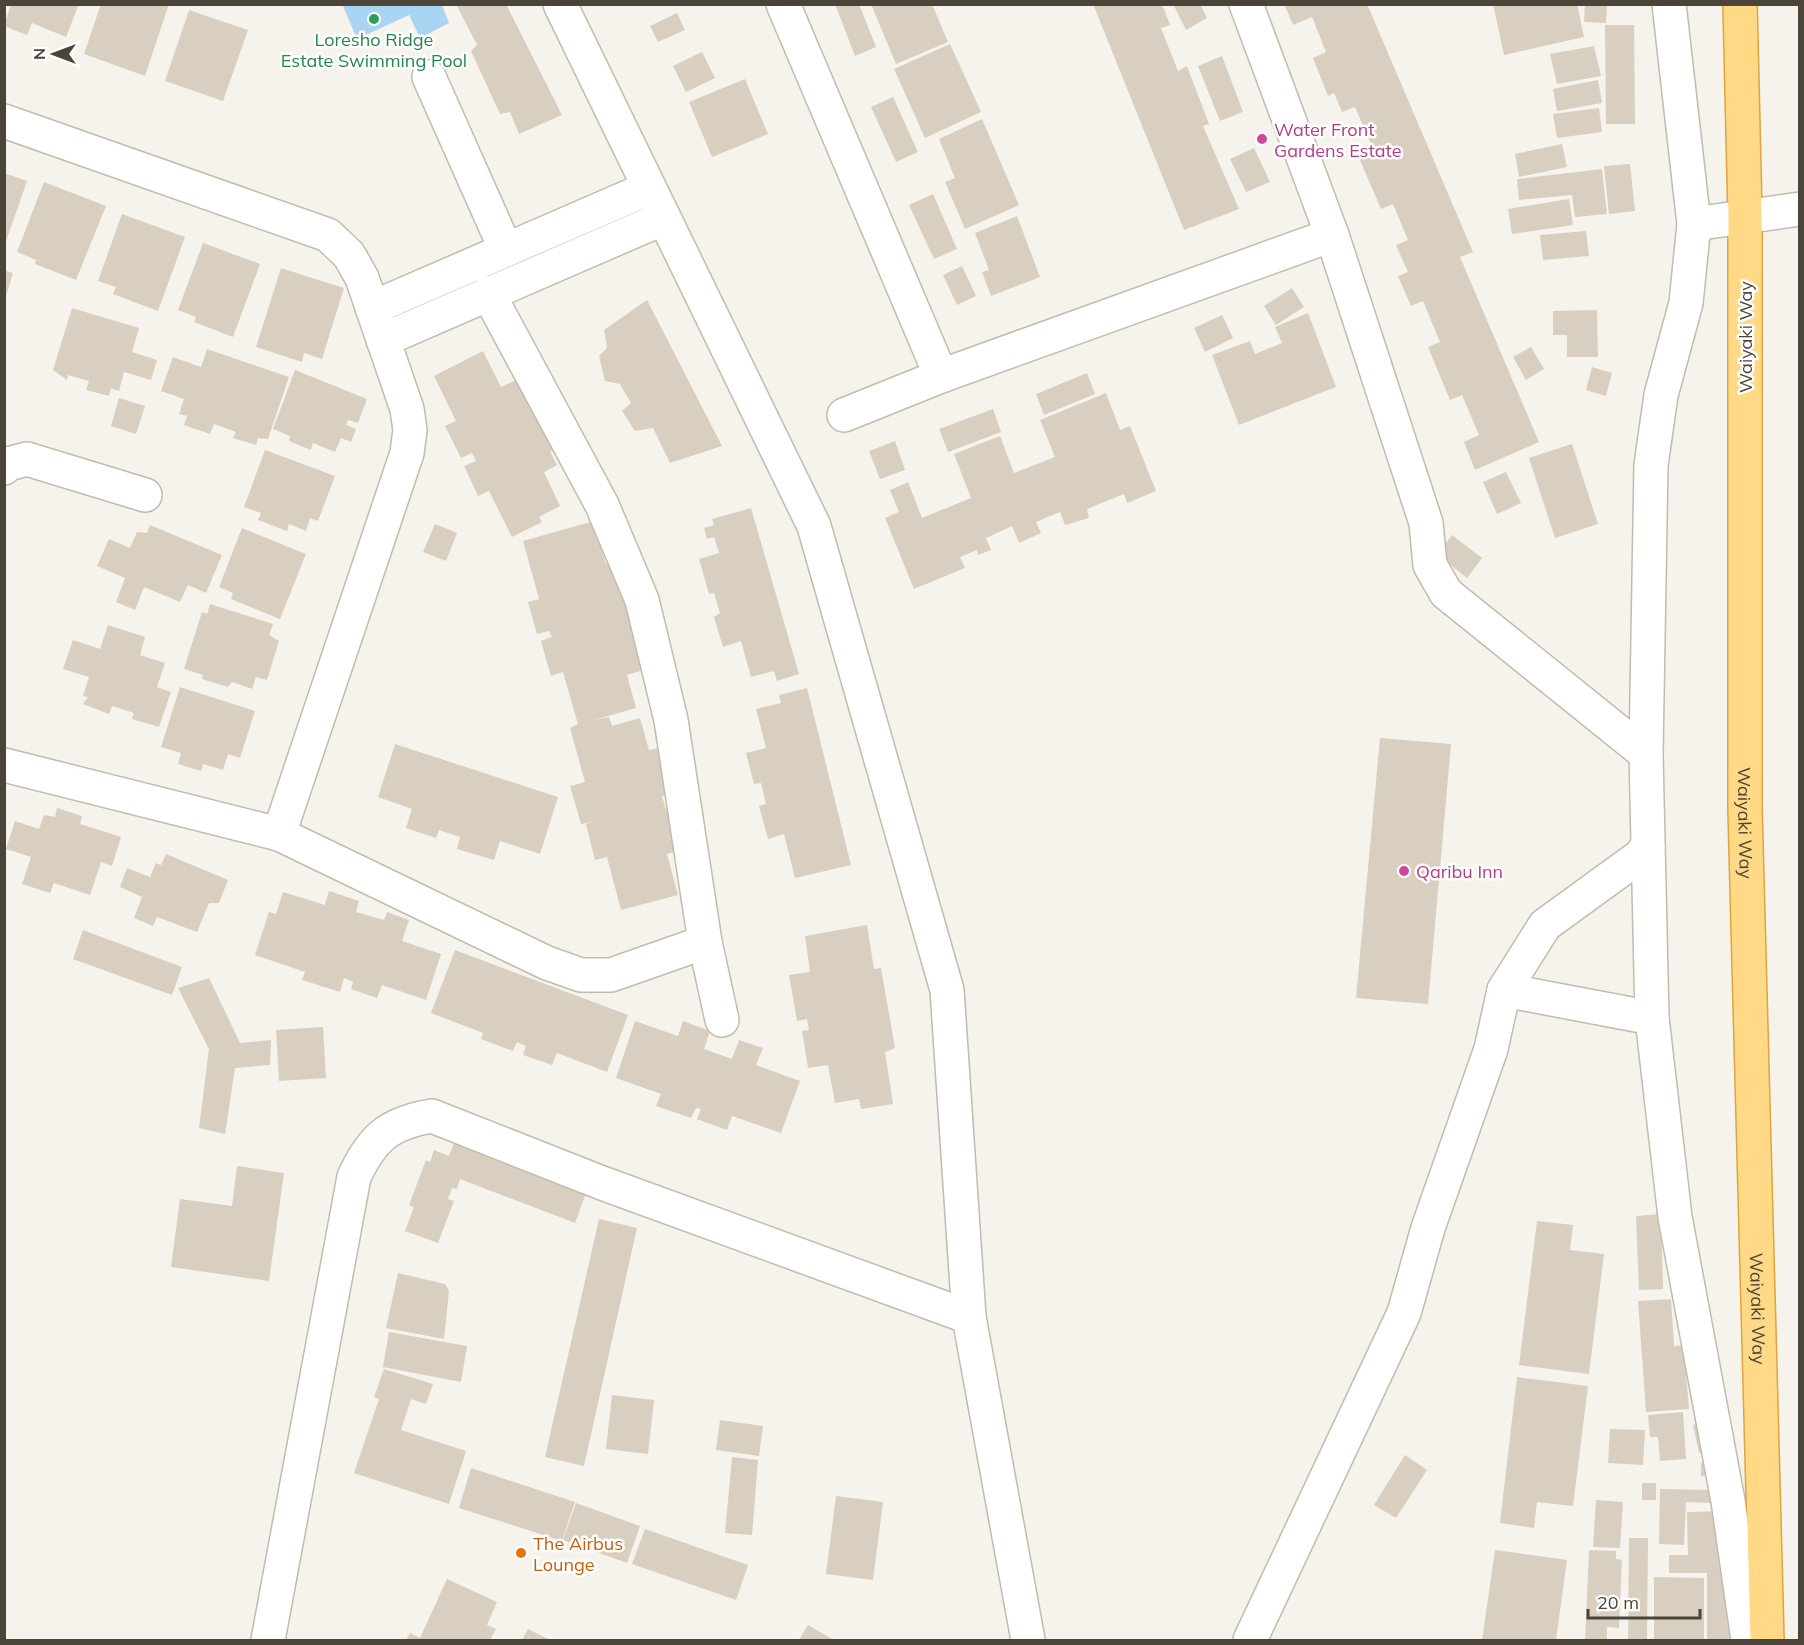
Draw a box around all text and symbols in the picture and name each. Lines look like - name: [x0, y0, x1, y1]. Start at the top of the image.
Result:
- marker: Loresho Ridge Estate Swimming Pool: [367, 12, 381, 26]
- north arrow: [24, 24, 84, 84]
- place label: Loresho Ridge Estate Swimming Pool: [281, 28, 467, 72]
- text: N: [29, 48, 49, 60]
- place label: Water Front Gardens Estate: [1274, 118, 1402, 162]
- marker: Water Front Gardens Estate: [1255, 132, 1269, 146]
- street label: Waiyaki Way: [1734, 281, 1757, 393]
- street label: Waiyaki Way: [1734, 767, 1758, 880]
- place label: Qaribu Inn: [1416, 860, 1503, 883]
- marker: Qaribu Inn: [1397, 864, 1411, 878]
- street label: Waiyaki Way: [1745, 1253, 1771, 1365]
- place label: The Airbus Lounge: [533, 1532, 623, 1576]
- marker: The Airbus Lounge: [514, 1546, 528, 1560]
- scale bar: [1588, 1582, 1700, 1620]
- text: 20 m: [1597, 1591, 1639, 1614]

